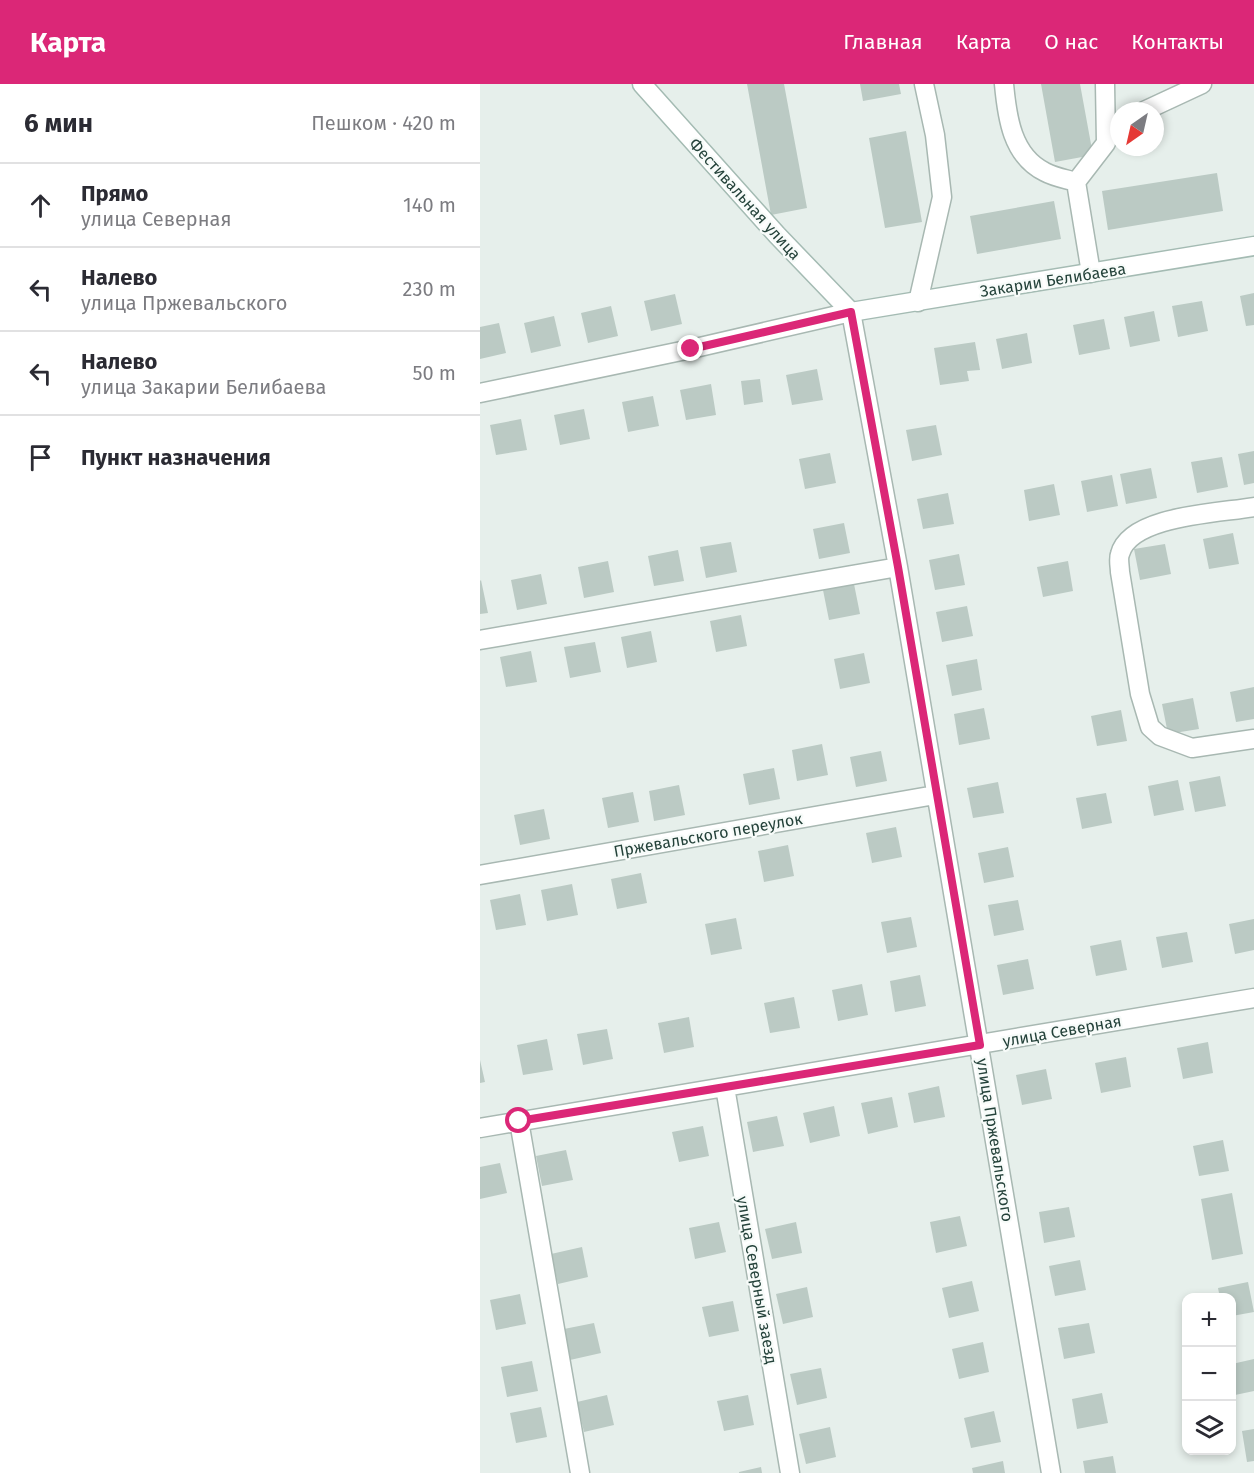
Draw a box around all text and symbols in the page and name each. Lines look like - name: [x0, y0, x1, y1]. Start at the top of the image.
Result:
- text: Карта: [30, 26, 106, 59]
- text: Главная: [843, 29, 923, 55]
- text: Карта: [956, 29, 1011, 55]
- text: О нас: [1044, 29, 1098, 55]
- text: Контакты: [1131, 29, 1224, 55]
- north arrow: [1110, 102, 1164, 156]
- text: 6 мин: [24, 108, 93, 139]
- text: Пешком · 420 m: [311, 111, 456, 135]
- street label: Фестивальная улица: [685, 134, 805, 264]
- text: Прямо: [81, 180, 148, 207]
- icon: ahead: [24, 189, 57, 222]
- text: 140 m: [403, 193, 456, 217]
- text: улица Северная: [81, 207, 231, 231]
- street label: Закарии Белибаева: [979, 259, 1127, 301]
- text: Налево: [81, 264, 157, 291]
- icon: left: [24, 273, 57, 306]
- text: 230 m: [403, 277, 456, 301]
- text: улица Пржевальского: [81, 291, 287, 315]
- route end: [677, 335, 703, 361]
- text: Налево: [81, 348, 157, 375]
- icon: left: [24, 357, 57, 390]
- text: 50 m: [412, 361, 456, 385]
- text: улица Закарии Белибаева: [81, 375, 326, 399]
- icon: arrive: [24, 441, 57, 474]
- text: Пункт назначения: [81, 444, 271, 471]
- street label: Пржевальского переулок: [612, 809, 805, 861]
- street label: улица Северная: [1001, 1011, 1123, 1051]
- street label: улица Пржевальского: [973, 1057, 1017, 1223]
- route start: [505, 1107, 531, 1133]
- street label: улица Северный заезд: [733, 1195, 781, 1365]
- map controls: [1182, 1293, 1236, 1455]
- button: +: [1182, 1293, 1236, 1347]
- button: −: [1182, 1347, 1236, 1401]
- button: layers: [1182, 1401, 1236, 1455]

